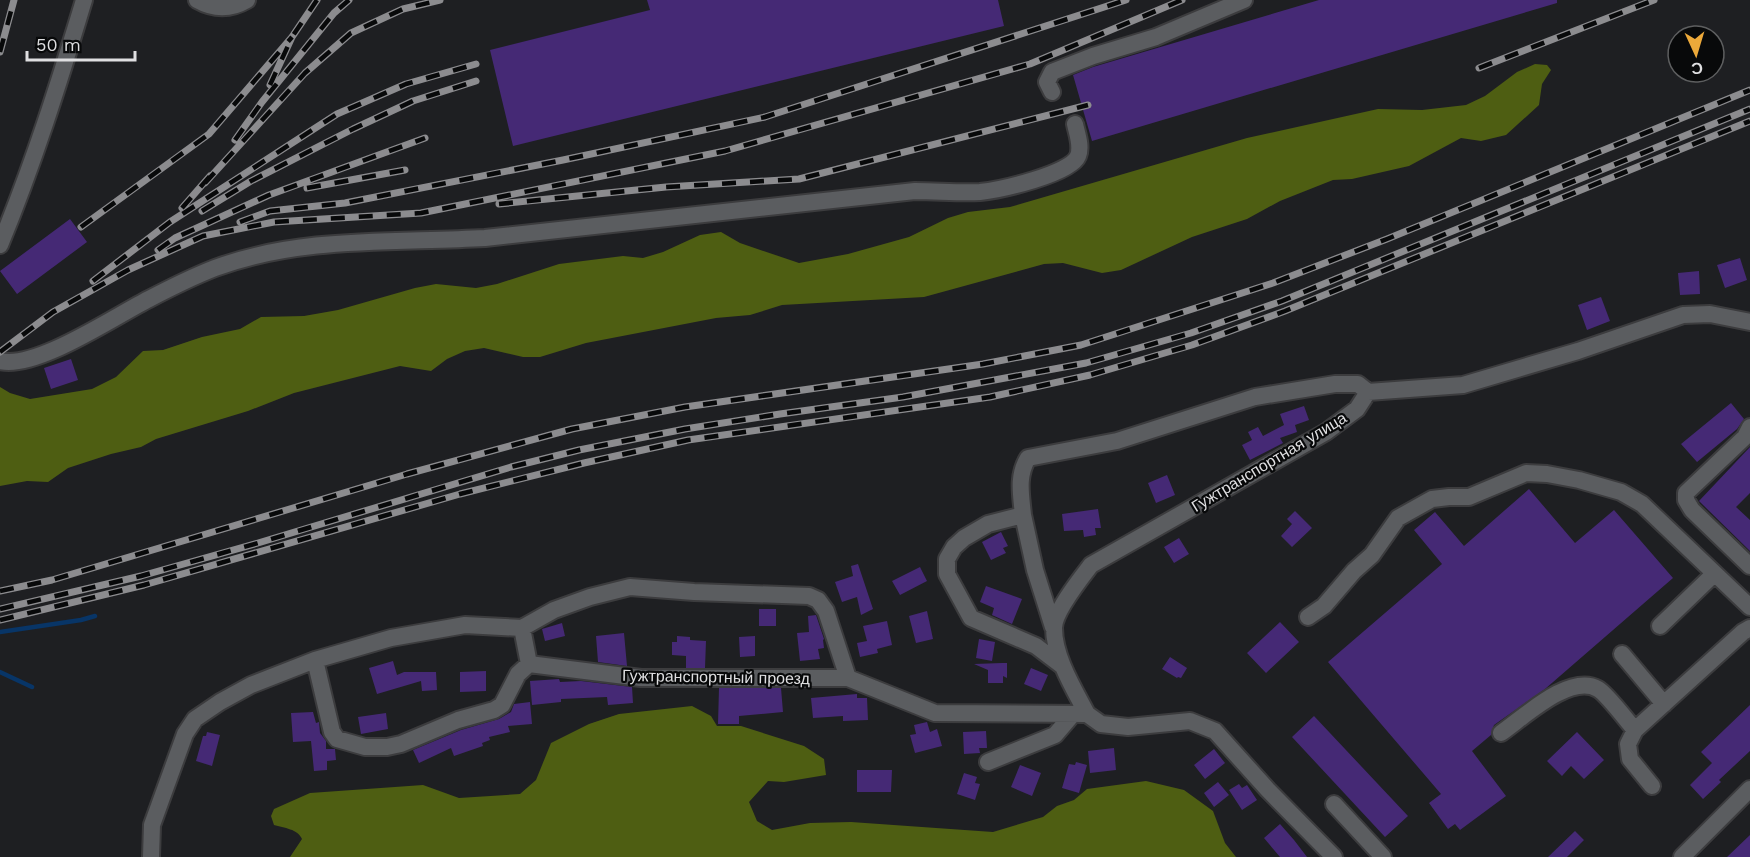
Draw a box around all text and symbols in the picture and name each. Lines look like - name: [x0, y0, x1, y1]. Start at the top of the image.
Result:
- scale bar: [27, 24, 135, 62]
- north arrow: [1666, 24, 1726, 84]
- text: 50 m: [36, 34, 81, 55]
- text: С: [1690, 59, 1703, 78]
- street label: Гужтранспортная улица: [1188, 408, 1350, 516]
- street label: Гужтранспортный проезд: [622, 666, 811, 688]

